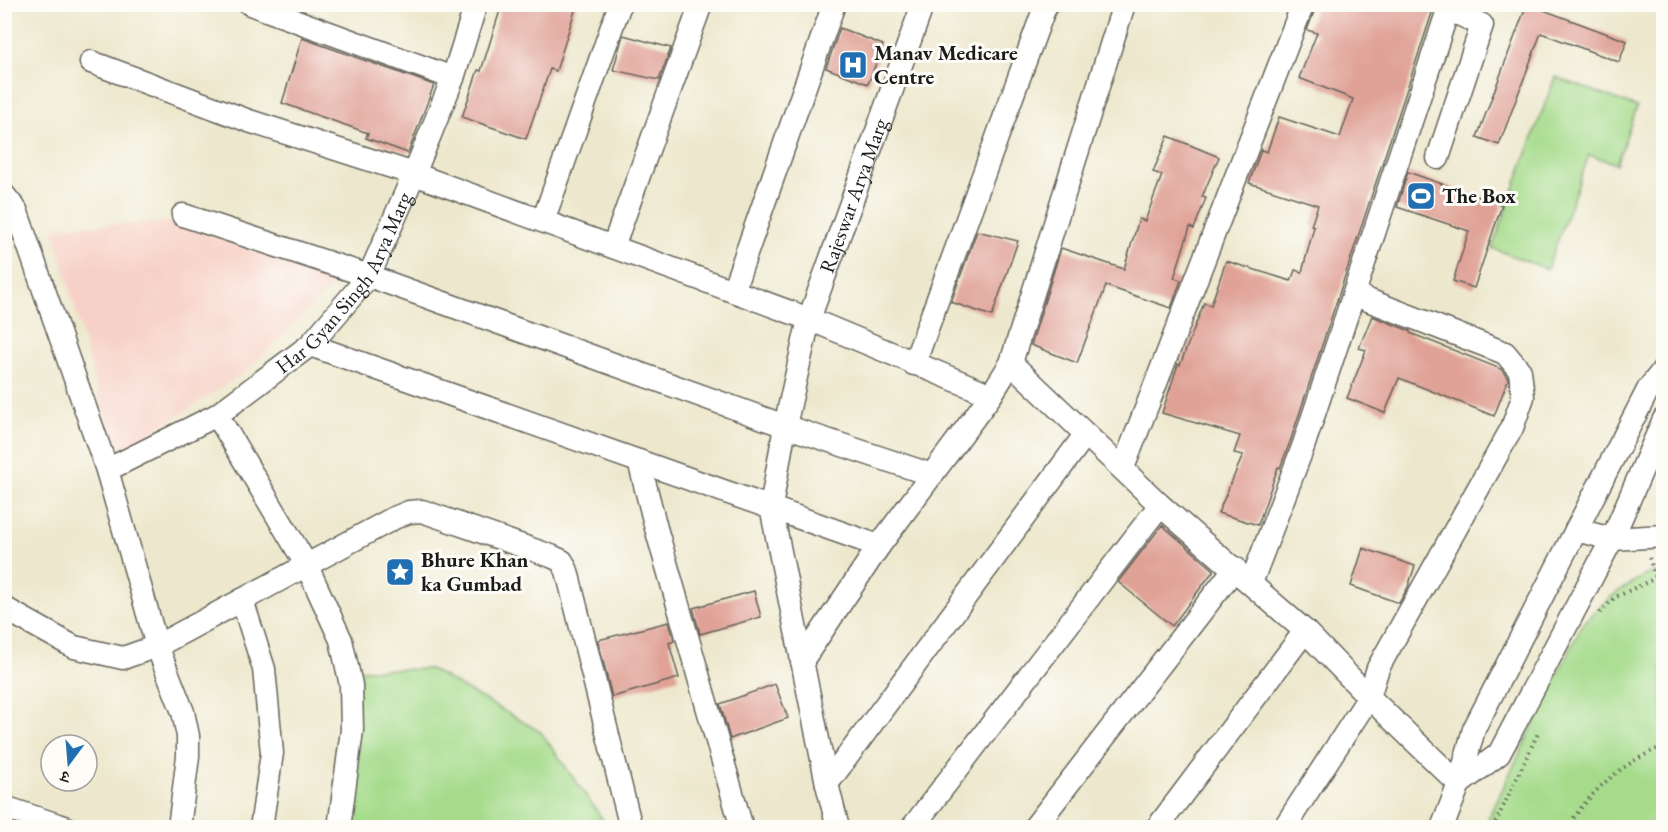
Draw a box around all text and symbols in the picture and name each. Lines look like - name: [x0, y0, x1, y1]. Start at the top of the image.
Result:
- place label: Manav Medicare Centre: [874, 39, 1018, 90]
- hospital icon: Manav Medicare Centre: [837, 49, 869, 81]
- street label: Rajeswar Arya Marg: [813, 114, 894, 277]
- sports icon: The Box: [1405, 180, 1437, 212]
- place label: The Box: [1442, 182, 1516, 209]
- street label: Har Gyan Singh Arya Marg: [270, 187, 418, 379]
- place label: Bhure Khan ka Gumbad: [421, 546, 529, 597]
- place icon: Bhure Khan ka Gumbad: [384, 556, 416, 588]
- north arrow: [39, 733, 99, 793]
- text: उ: [56, 765, 73, 788]

